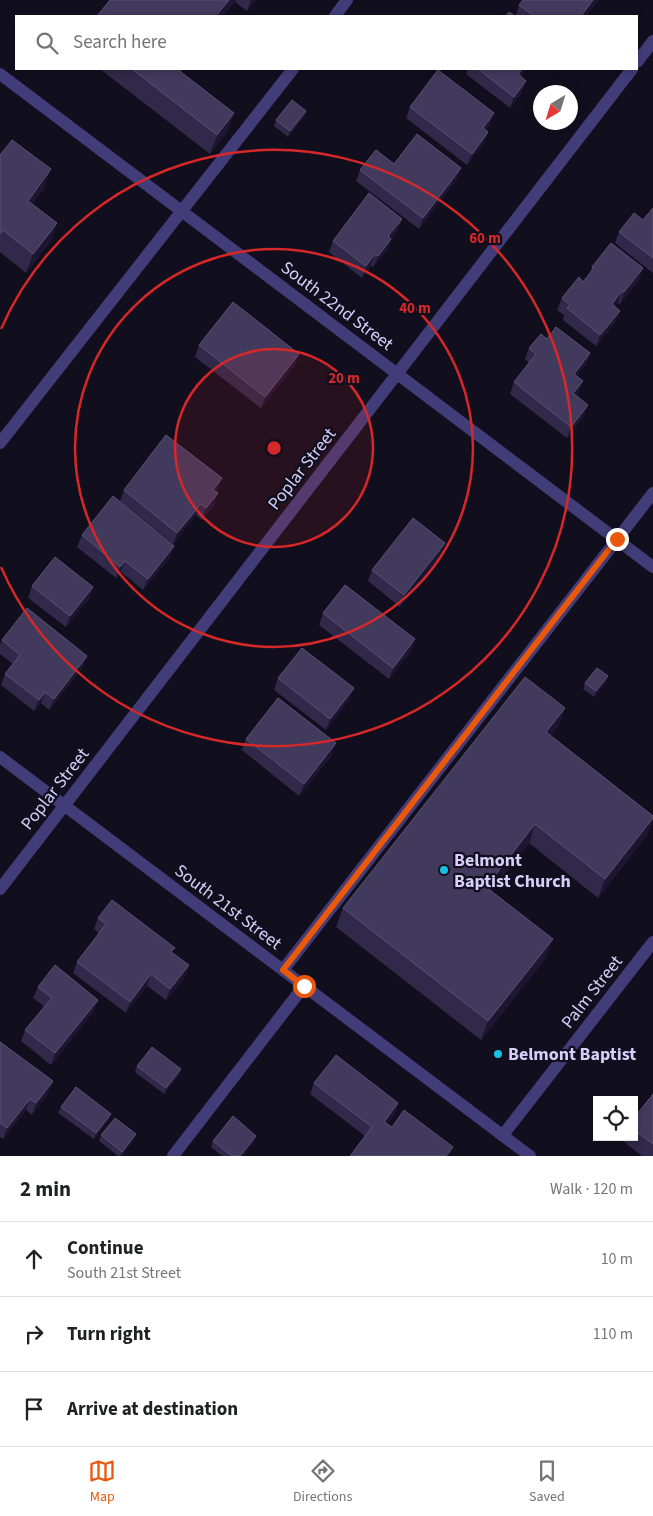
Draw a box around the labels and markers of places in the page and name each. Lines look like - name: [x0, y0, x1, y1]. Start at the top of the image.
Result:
- centre of rings: [265, 439, 283, 457]
- place label: Belmont Baptist Church: [454, 848, 571, 894]
- marker: Belmont Baptist Church: [438, 864, 450, 876]
- place label: Belmont Baptist: [508, 1042, 636, 1067]
- marker: Belmont Baptist: [492, 1048, 504, 1060]

